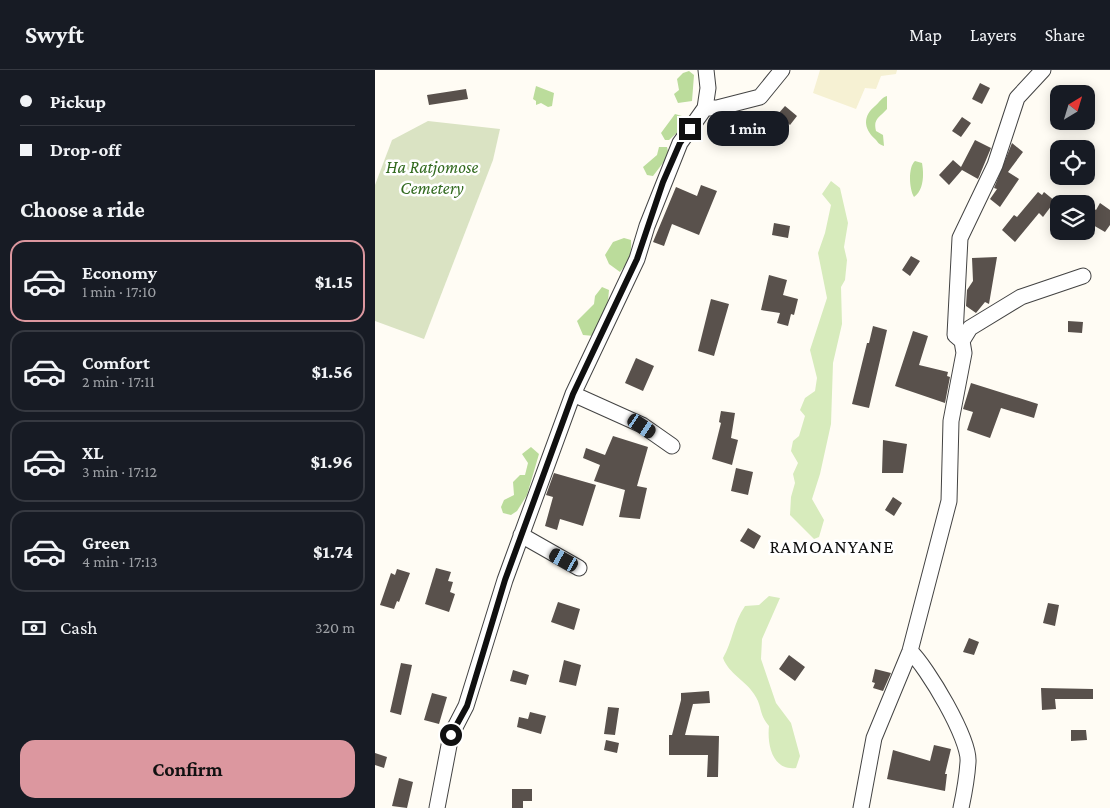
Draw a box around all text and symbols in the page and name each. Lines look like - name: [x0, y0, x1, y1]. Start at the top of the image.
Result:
- text: Swyft: [25, 21, 84, 48]
- text: Map: [909, 25, 942, 45]
- text: Layers: [970, 25, 1017, 45]
- text: Share: [1045, 25, 1085, 45]
- north arrow: [1050, 85, 1095, 130]
- map controls: [1050, 85, 1095, 240]
- text: Pickup: [50, 91, 106, 112]
- callout: 1 min: [707, 112, 790, 146]
- route end: [679, 118, 701, 140]
- text: 1 min: [730, 120, 766, 137]
- text: Drop-off: [50, 139, 121, 160]
- button: locate: [1050, 140, 1095, 185]
- park label: Ha Ratjomose Cemetery: [386, 157, 478, 198]
- button: layers: [1050, 195, 1095, 240]
- text: Choose a ride: [20, 197, 145, 222]
- icon: car: [22, 259, 67, 304]
- text: Economy: [82, 262, 157, 283]
- text: $1.15: [315, 271, 353, 292]
- text: 1 min · 17:10: [82, 283, 156, 300]
- icon: car: [22, 349, 67, 394]
- text: Comfort: [82, 352, 150, 373]
- text: $1.56: [311, 361, 353, 382]
- text: 2 min · 17:11: [82, 373, 155, 390]
- car: [625, 411, 658, 441]
- icon: car: [22, 439, 67, 484]
- text: XL: [82, 442, 104, 463]
- text: $1.96: [311, 451, 353, 472]
- text: 3 min · 17:12: [82, 463, 157, 480]
- icon: car: [22, 529, 67, 574]
- text: Green: [82, 532, 130, 553]
- district label: RAMOANYANE: [769, 536, 895, 557]
- text: $1.74: [313, 541, 353, 562]
- car: [547, 546, 580, 574]
- text: 4 min · 17:13: [82, 553, 158, 570]
- icon: cash: [20, 614, 48, 642]
- text: Cash: [60, 617, 98, 638]
- text: 320 m: [315, 619, 355, 636]
- route start: [440, 724, 462, 746]
- button: Confirm: [20, 740, 355, 798]

